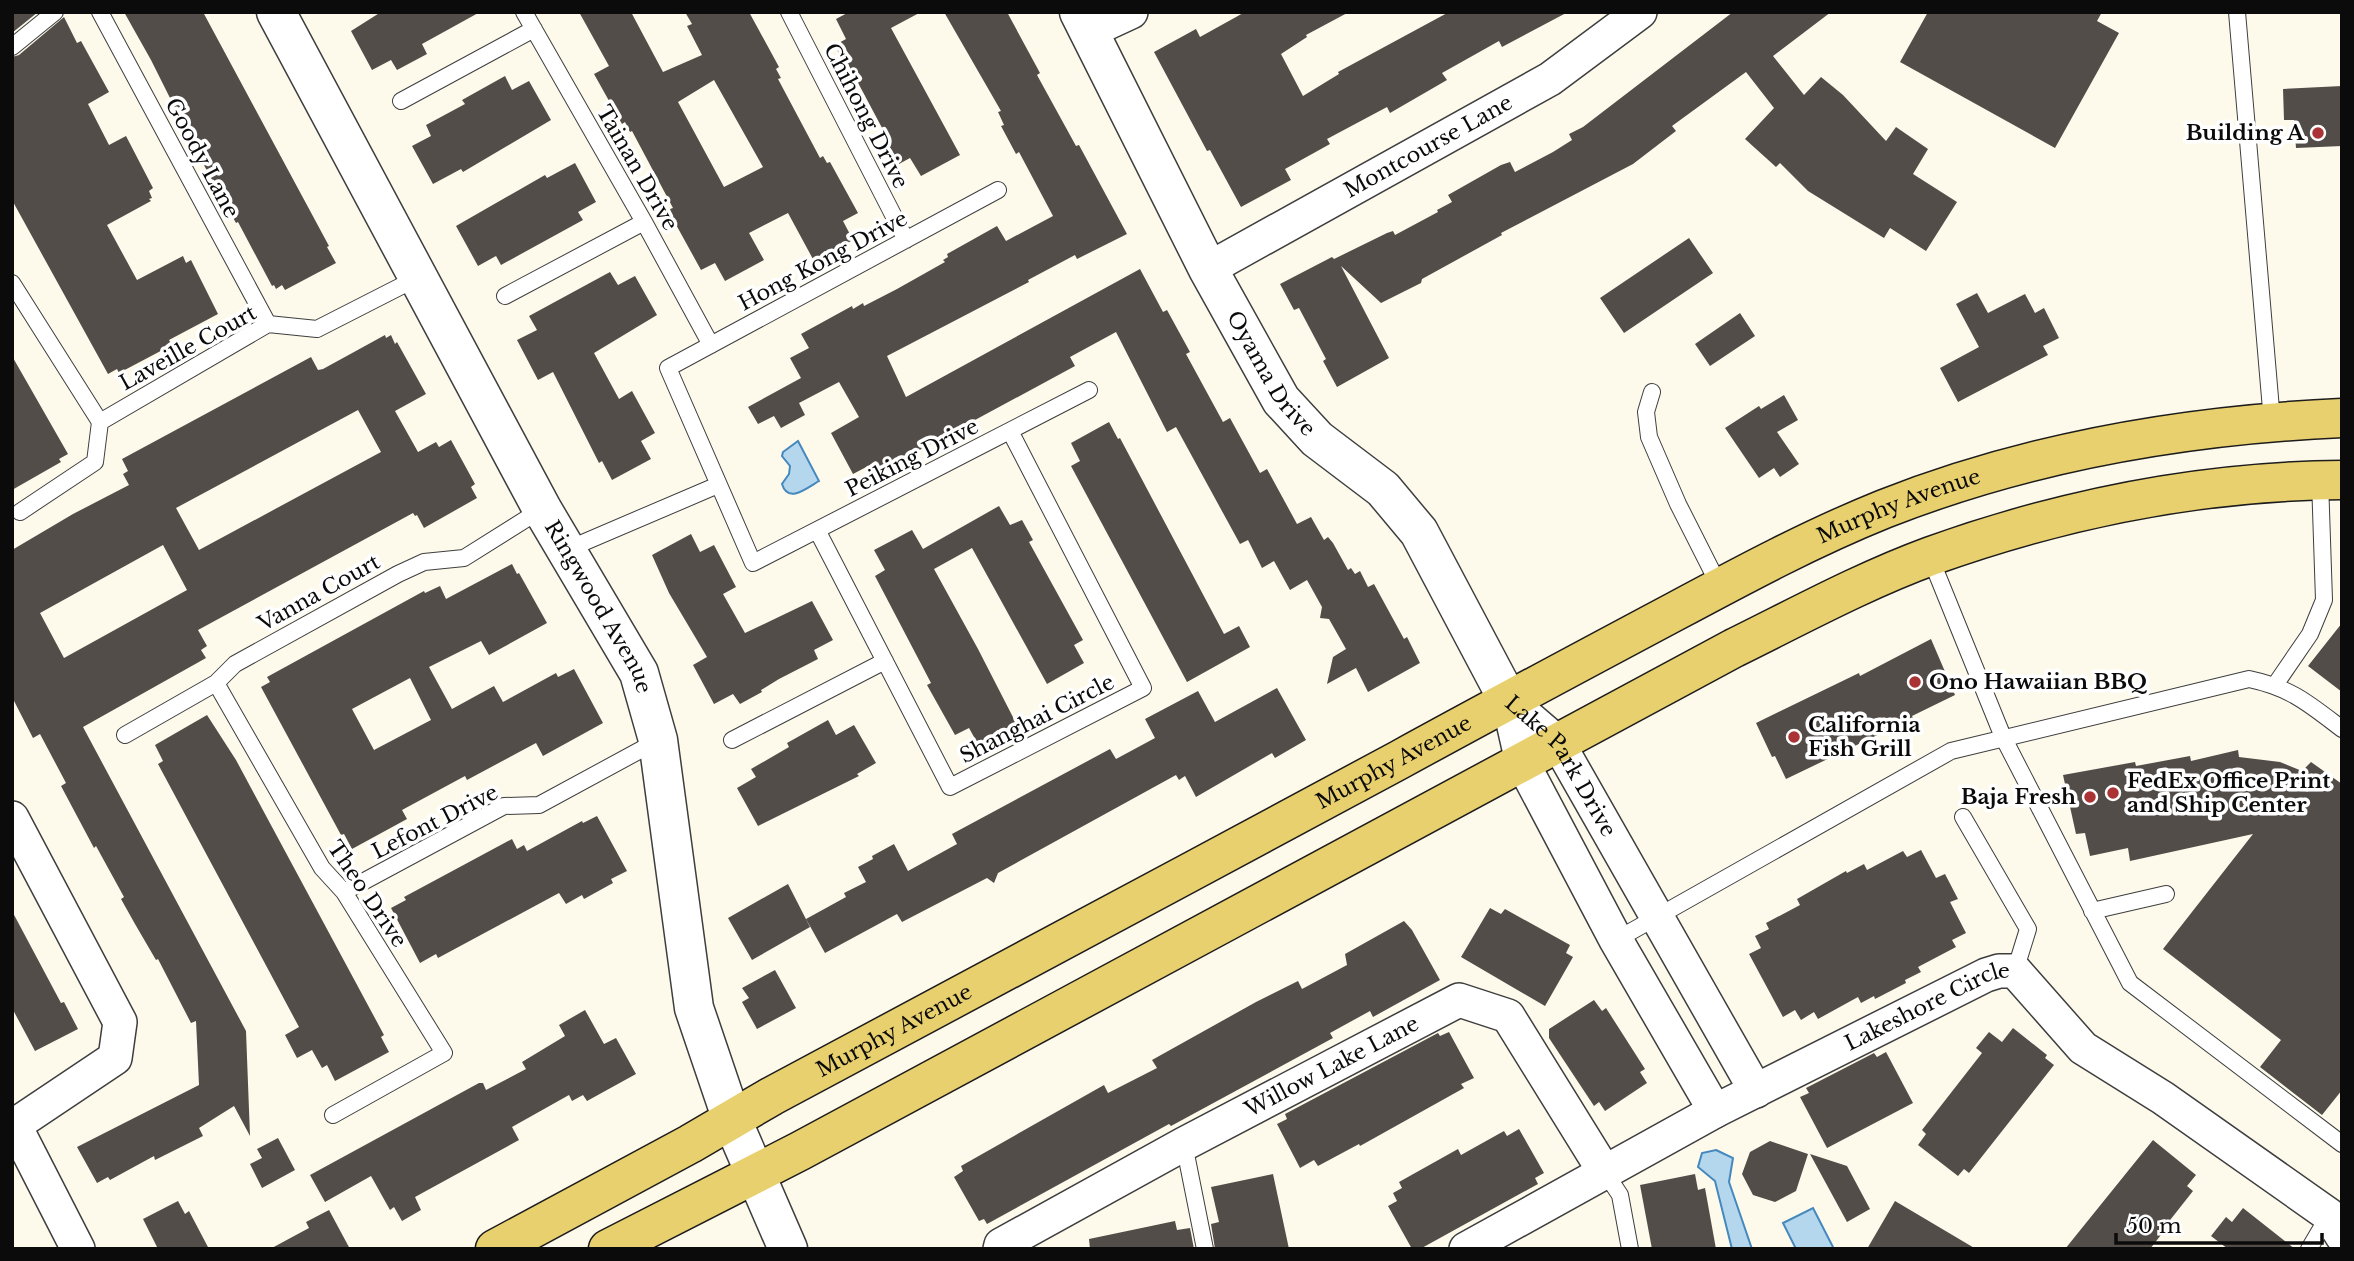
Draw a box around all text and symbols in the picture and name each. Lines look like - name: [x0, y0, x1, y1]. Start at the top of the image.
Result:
- street label: Chihong Drive: [818, 39, 914, 193]
- street label: Montcourse Lane: [1340, 89, 1517, 204]
- street label: Goody Lane: [160, 94, 244, 222]
- street label: Tainan Drive: [591, 101, 683, 235]
- place label: Building A: [2186, 120, 2305, 146]
- marker: Building A: [2310, 125, 2326, 141]
- street label: Hong Kong Drive: [734, 205, 912, 317]
- street label: Laveille Court: [115, 300, 261, 396]
- street label: Oyama Drive: [1221, 306, 1321, 442]
- street label: Peiking Drive: [841, 413, 983, 503]
- street label: Murphy Avenue: [1813, 463, 1984, 550]
- street label: Ringwood Avenue: [539, 516, 657, 696]
- street label: Vanna Court: [253, 549, 384, 638]
- street label: Shanghai Circle: [955, 669, 1119, 769]
- place label: Ono Hawaiian BBQ: [1929, 669, 2147, 695]
- marker: Ono Hawaiian BBQ: [1907, 674, 1923, 690]
- street label: Lake Park Drive: [1500, 690, 1622, 842]
- street label: Murphy Avenue: [1312, 710, 1476, 815]
- place label: California Fish Grill: [1808, 712, 1921, 762]
- marker: California Fish Grill: [1786, 729, 1802, 745]
- place label: FedEx Office Print and Ship Center: [2127, 768, 2330, 818]
- street label: Lefont Drive: [368, 779, 502, 865]
- place label: Baja Fresh: [1961, 784, 2076, 810]
- marker: FedEx Office Print and Ship Center: [2105, 785, 2121, 801]
- marker: Baja Fresh: [2082, 789, 2098, 805]
- street label: Theo Drive: [322, 836, 412, 952]
- street label: Lakeshore Circle: [1841, 958, 2010, 1057]
- street label: Murphy Avenue: [812, 979, 977, 1083]
- street label: Willow Lake Lane: [1240, 1010, 1423, 1123]
- scale bar: [2116, 1202, 2322, 1246]
- text: 50 m: [2126, 1213, 2182, 1239]

